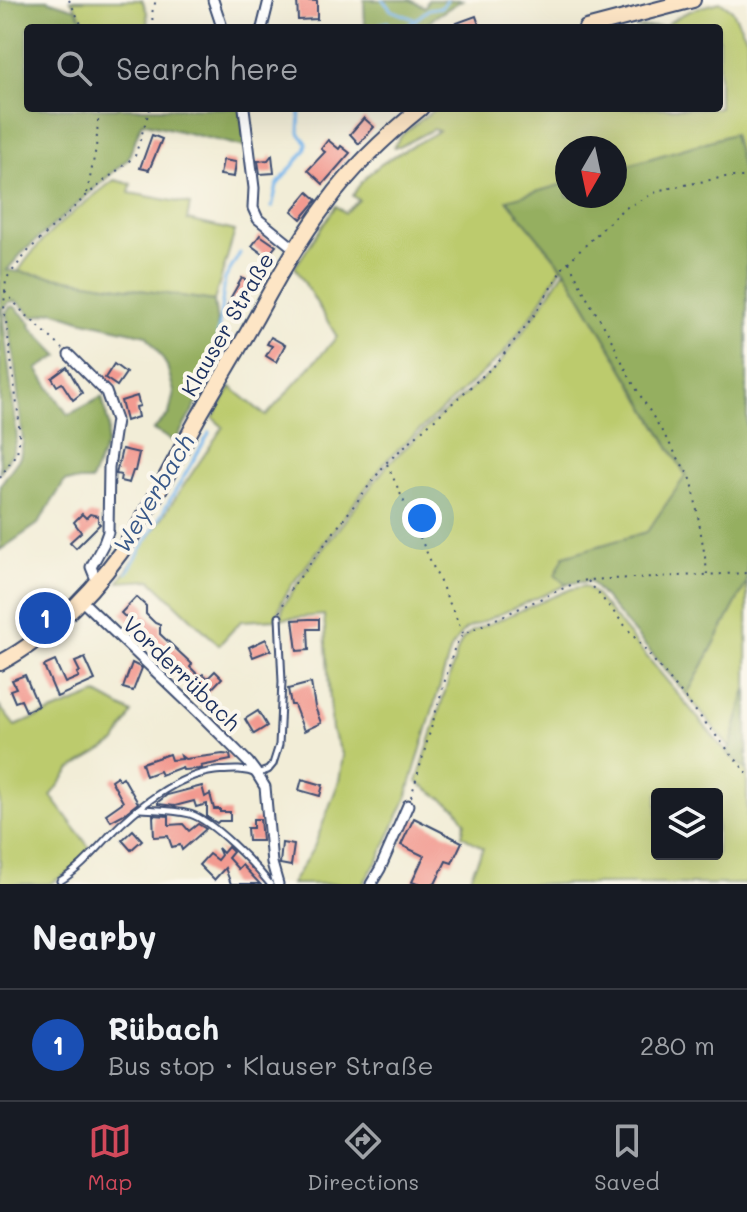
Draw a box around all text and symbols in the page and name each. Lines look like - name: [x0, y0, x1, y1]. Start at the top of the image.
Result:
- search box: [24, 24, 723, 112]
- icon: search: [52, 46, 96, 90]
- text: Search here: [116, 48, 299, 88]
- north arrow: [555, 136, 627, 208]
- street label: Klauser Straße: [174, 247, 280, 401]
- water label: Weyerbach: [105, 428, 201, 558]
- your location: [402, 498, 442, 538]
- pin: 1: [19, 588, 71, 648]
- street label: Vorderrübach: [117, 609, 247, 737]
- map controls: [651, 788, 723, 860]
- button: layers: [651, 788, 723, 860]
- text: Nearby: [32, 914, 157, 959]
- text: Rübach: [108, 1008, 219, 1048]
- text: 1: [52, 1028, 64, 1062]
- text: 280 m: [640, 1028, 715, 1062]
- text: Bus stop · Klauser Straße: [108, 1048, 434, 1082]
- tab: Map: [88, 1119, 132, 1196]
- tab: Directions: [307, 1119, 419, 1196]
- tab: Saved: [594, 1119, 659, 1196]

